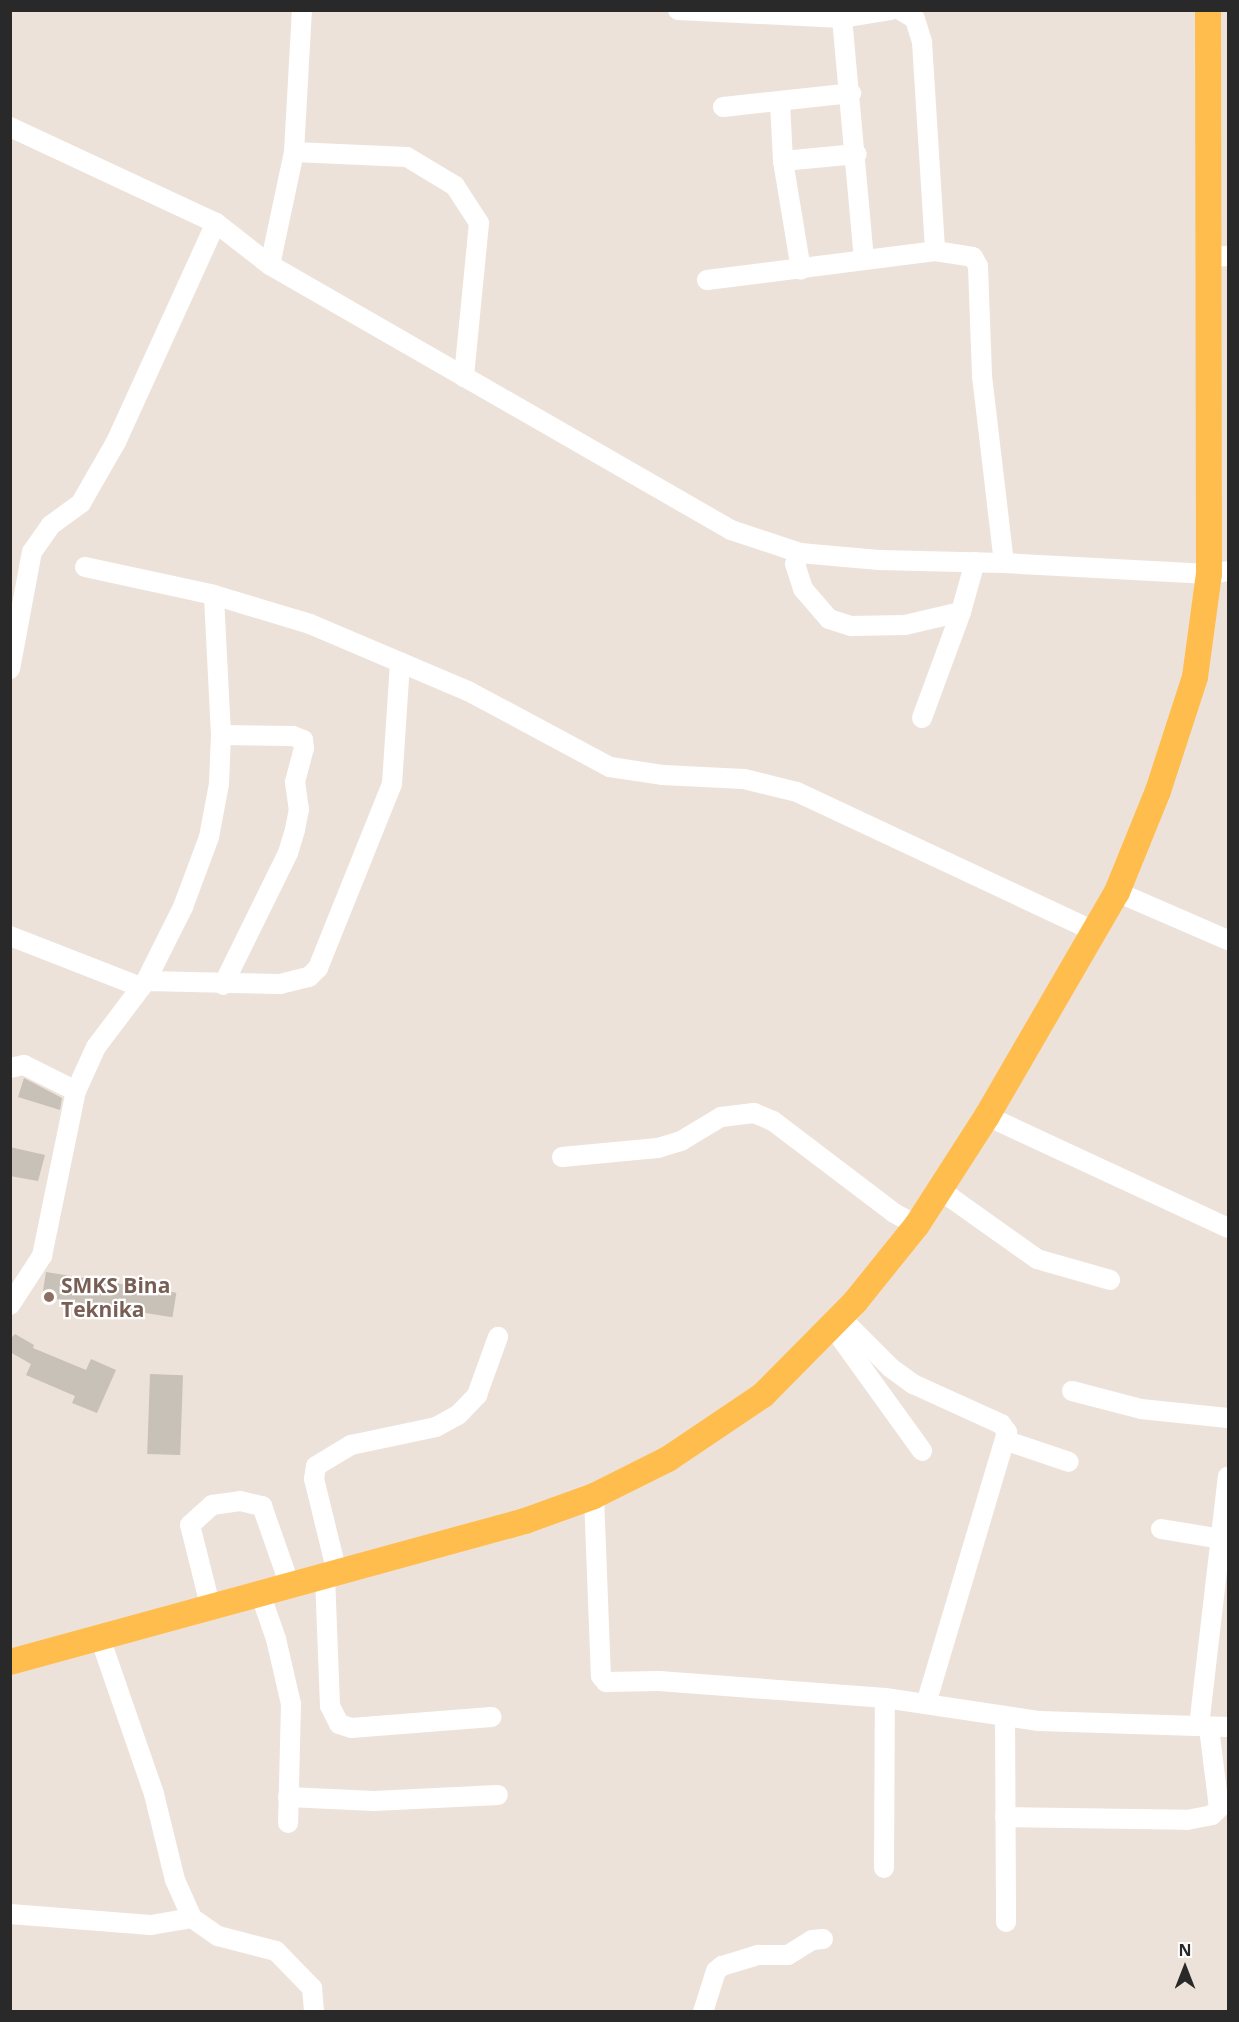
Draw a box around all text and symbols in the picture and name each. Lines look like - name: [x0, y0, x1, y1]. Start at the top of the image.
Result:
- place label: SMKS Bina Teknika: [61, 1272, 170, 1322]
- marker: SMKS Bina Teknika: [42, 1290, 56, 1304]
- north arrow: [1155, 1938, 1215, 1998]
- text: N: [1178, 1939, 1192, 1961]

